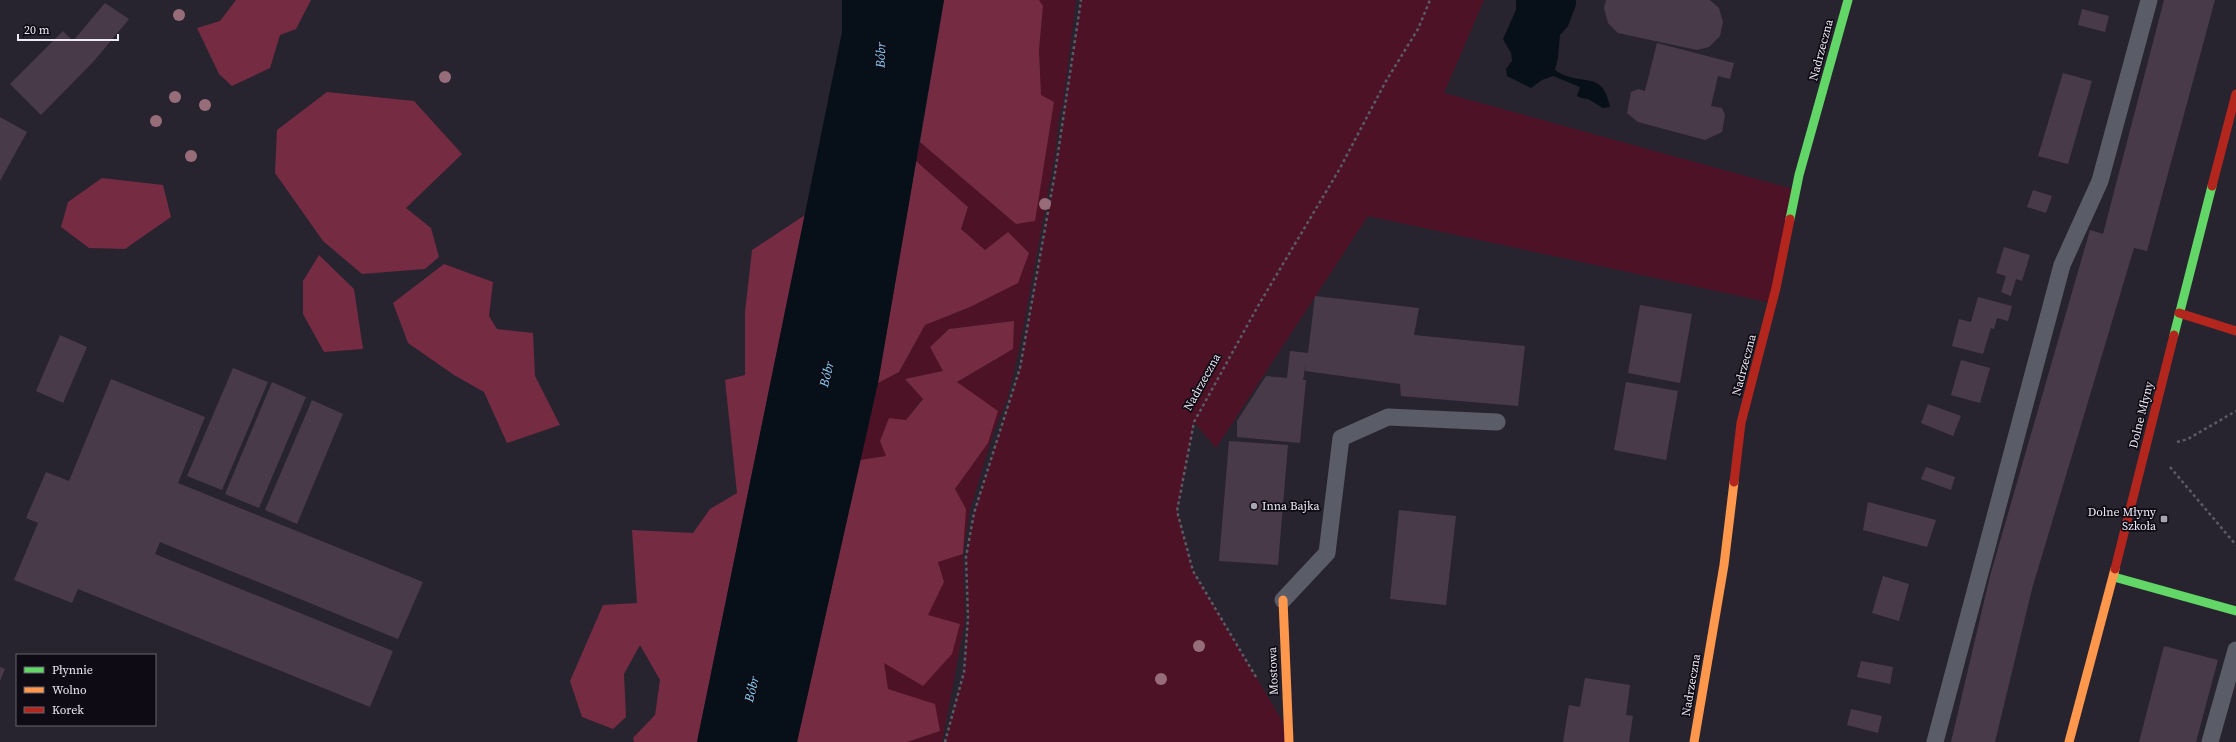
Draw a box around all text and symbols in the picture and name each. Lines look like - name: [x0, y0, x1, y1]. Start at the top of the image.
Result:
- scale bar: [18, 16, 118, 42]
- street label: Nadrzeczna: [1805, 17, 1837, 82]
- text: 20 m: [24, 22, 50, 38]
- water label: Bóbr: [872, 41, 889, 69]
- street label: Nadrzeczna: [1728, 332, 1760, 397]
- street label: Nadrzeczna: [1180, 350, 1225, 413]
- water label: Bóbr: [815, 359, 838, 390]
- street label: Dolne Młyny: [2125, 379, 2157, 450]
- place label: Inna Bajka: [1262, 498, 1320, 514]
- marker: Inna Bajka: [1249, 501, 1259, 511]
- place label: Dolne Młyny Szkoła: [2088, 504, 2157, 534]
- marker: Dolne Młyny Szkoła: [2159, 514, 2169, 524]
- street label: Mostowa: [1264, 646, 1282, 695]
- street label: Nadrzeczna: [1678, 652, 1704, 717]
- legend: [16, 654, 156, 726]
- text: Płynnie: [52, 662, 93, 678]
- water label: Bóbr: [740, 674, 763, 705]
- text: Wolno: [52, 682, 87, 698]
- text: Korek: [52, 702, 84, 718]

